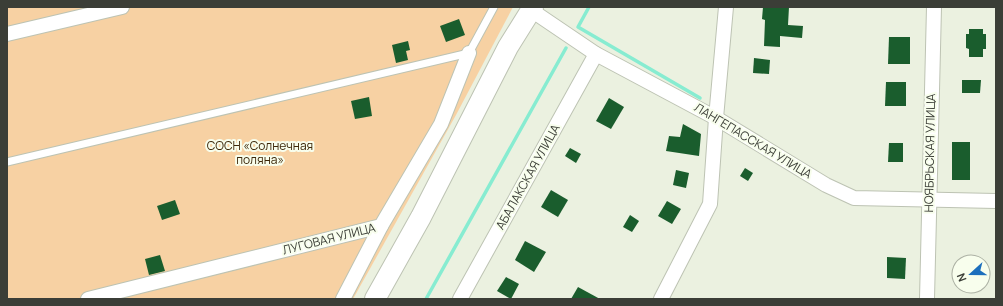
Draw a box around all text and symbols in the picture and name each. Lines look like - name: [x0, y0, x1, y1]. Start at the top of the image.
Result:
- street label: НОЯБРЬСКАЯ УЛИЦА: [920, 93, 939, 213]
- street label: ЛАНГЕПАССКАЯ УЛИЦА: [691, 99, 816, 183]
- street label: АБАЛАКСКАЯ УЛИЦА: [492, 121, 564, 233]
- park label: СОСН «Солнечная поляна»: [207, 137, 313, 168]
- street label: ЛУГОВАЯ УЛИЦА: [281, 219, 378, 258]
- north arrow: [951, 254, 991, 294]
- text: N: [953, 271, 970, 284]

